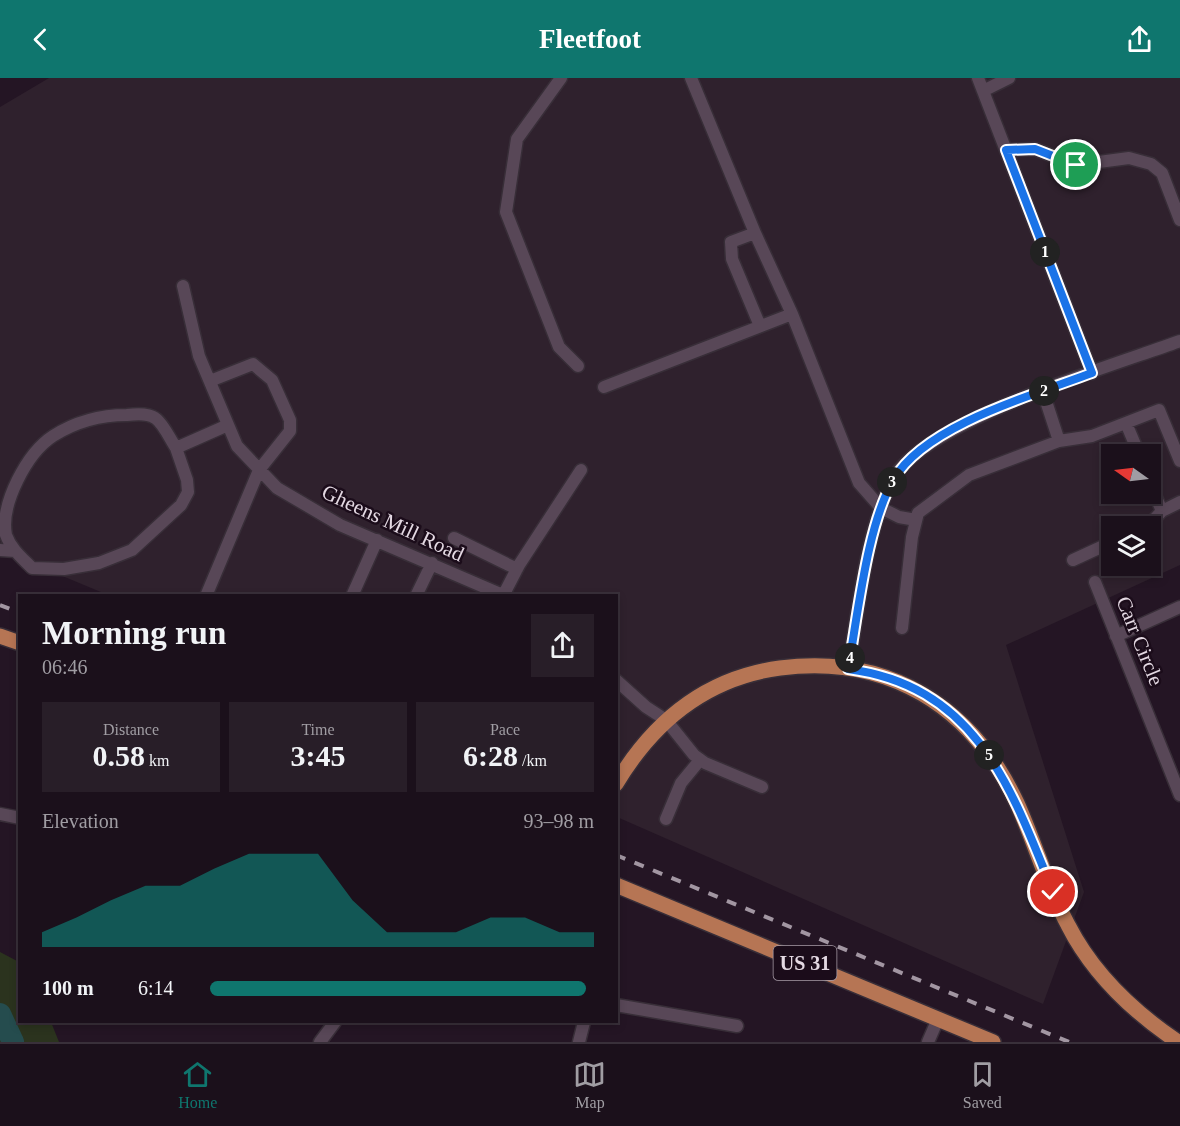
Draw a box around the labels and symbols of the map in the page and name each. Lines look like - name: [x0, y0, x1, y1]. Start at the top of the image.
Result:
- pin: [1050, 139, 1101, 190]
- pin: 1: [1030, 237, 1060, 267]
- pin: 2: [1029, 376, 1059, 406]
- north arrow: [1101, 444, 1161, 504]
- pin: 3: [877, 467, 907, 497]
- street label: Gheens Mill Road: [318, 480, 468, 567]
- street label: Carr Circle: [1111, 593, 1169, 689]
- pin: 4: [835, 643, 865, 673]
- pin: 5: [974, 740, 1004, 770]
- pin: [1027, 866, 1078, 917]
- road number: US 31: [774, 946, 836, 980]

